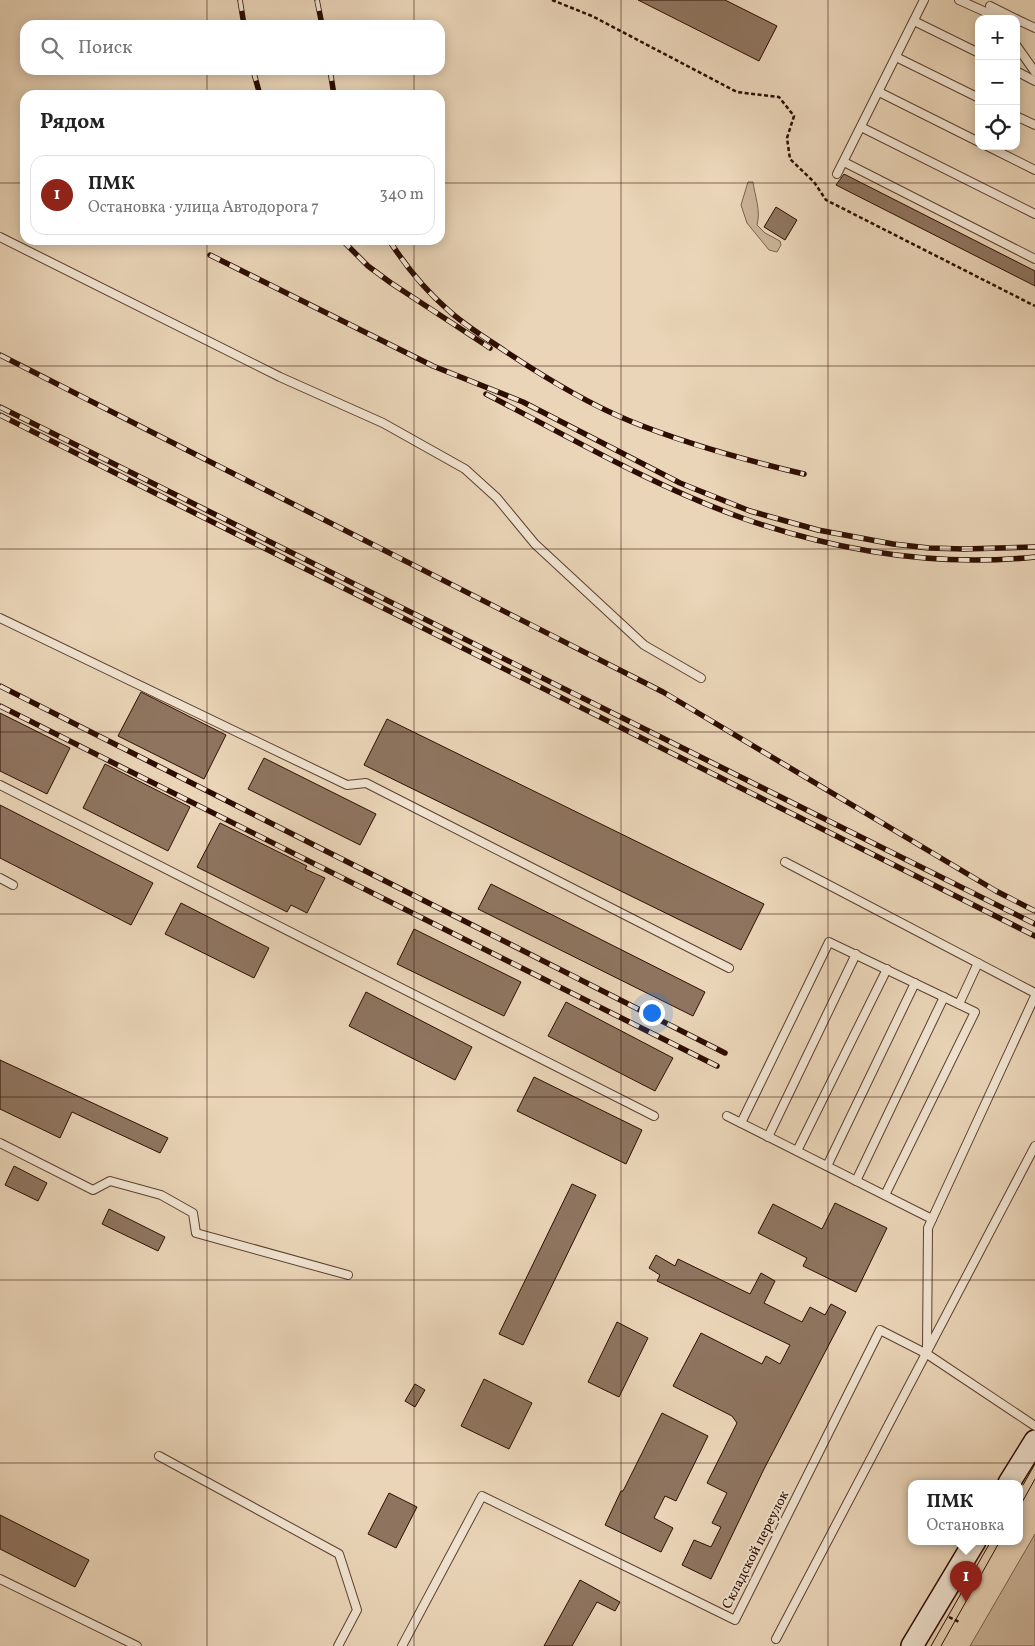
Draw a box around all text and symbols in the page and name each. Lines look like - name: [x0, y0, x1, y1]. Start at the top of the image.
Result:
- map controls: [975, 15, 1020, 150]
- button: +: [975, 15, 1020, 60]
- search box: [20, 20, 445, 75]
- icon: search: [38, 34, 66, 62]
- text: Поиск: [78, 35, 132, 61]
- button: −: [975, 60, 1020, 105]
- button: locate: [975, 105, 1020, 150]
- text: Рядом: [40, 108, 105, 137]
- text: ПМК: [88, 171, 135, 197]
- text: 1: [54, 184, 60, 206]
- text: 340 m: [380, 184, 424, 206]
- text: Остановка · улица Автодорога 7: [88, 197, 319, 219]
- your location: [639, 1000, 665, 1026]
- popup: [908, 1480, 1023, 1545]
- street label: Складской переулок: [718, 1487, 794, 1612]
- text: ПМК: [927, 1489, 973, 1515]
- text: Остановка: [927, 1515, 1004, 1537]
- pin: 1: [950, 1561, 982, 1602]

